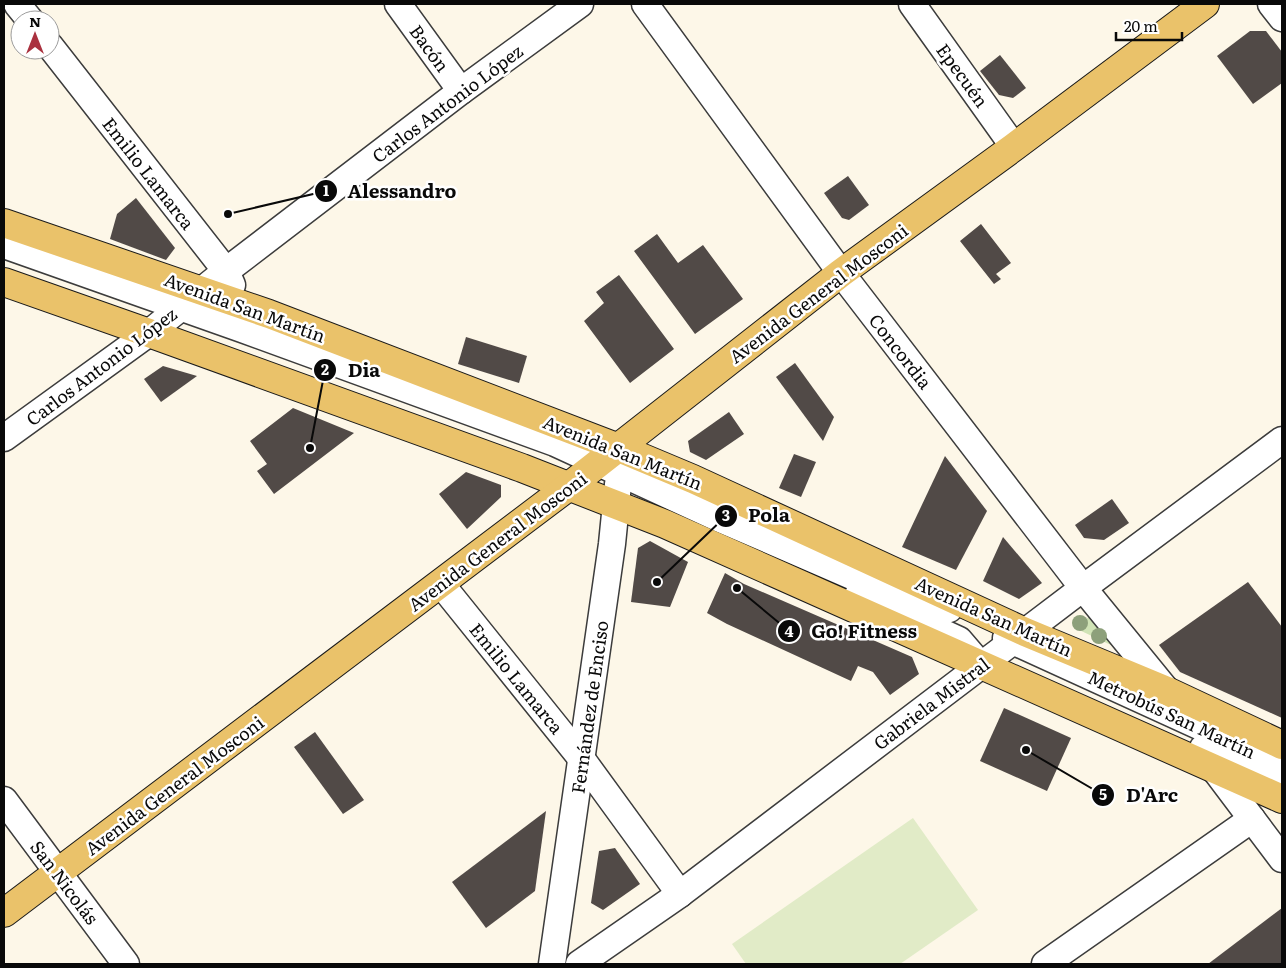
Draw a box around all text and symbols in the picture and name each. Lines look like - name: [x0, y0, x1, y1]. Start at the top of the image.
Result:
- north arrow: [10, 10, 60, 60]
- scale bar: [1116, 10, 1182, 42]
- text: N: [29, 11, 41, 31]
- text: 20 m: [1124, 14, 1158, 37]
- street label: Bacón: [404, 19, 456, 77]
- street label: Carlos Antonio López: [366, 37, 528, 169]
- street label: Epecuén: [931, 37, 996, 113]
- street label: Emilio Lamarca: [96, 111, 202, 235]
- callout: Alessandro: [313, 174, 467, 208]
- text: Alessandro: [348, 176, 457, 204]
- text: 1: [323, 178, 329, 201]
- street label: Avenida General Mosconi: [723, 217, 913, 369]
- street label: Avenida San Martín: [161, 265, 329, 349]
- street label: Carlos Antonio López: [20, 300, 182, 432]
- street label: Concordia: [863, 308, 939, 395]
- callout: Dia: [313, 353, 391, 387]
- text: Dia: [348, 355, 380, 383]
- text: 2: [321, 357, 329, 380]
- street label: Avenida San Martín: [539, 408, 707, 496]
- street label: Avenida General Mosconi: [402, 465, 592, 617]
- callout: Pola: [713, 499, 800, 533]
- text: Pola: [748, 500, 790, 528]
- text: 3: [722, 503, 730, 526]
- street label: Avenida San Martín: [911, 569, 1077, 663]
- callout: Go! Fitness: [776, 614, 927, 648]
- text: Go! Fitness: [811, 616, 917, 644]
- street label: Emilio Lamarca: [464, 617, 570, 740]
- street label: Fernández de Enciso: [563, 619, 615, 795]
- text: 4: [784, 619, 794, 642]
- street label: Gabriela Mistral: [867, 650, 995, 756]
- street label: Metrobús San Martín: [1084, 663, 1260, 765]
- street label: Avenida General Mosconi: [79, 709, 269, 861]
- callout: D'Arc: [1091, 778, 1188, 812]
- text: D'Arc: [1126, 780, 1178, 808]
- text: 5: [1099, 782, 1107, 805]
- street label: San Nicolás: [24, 834, 106, 930]

